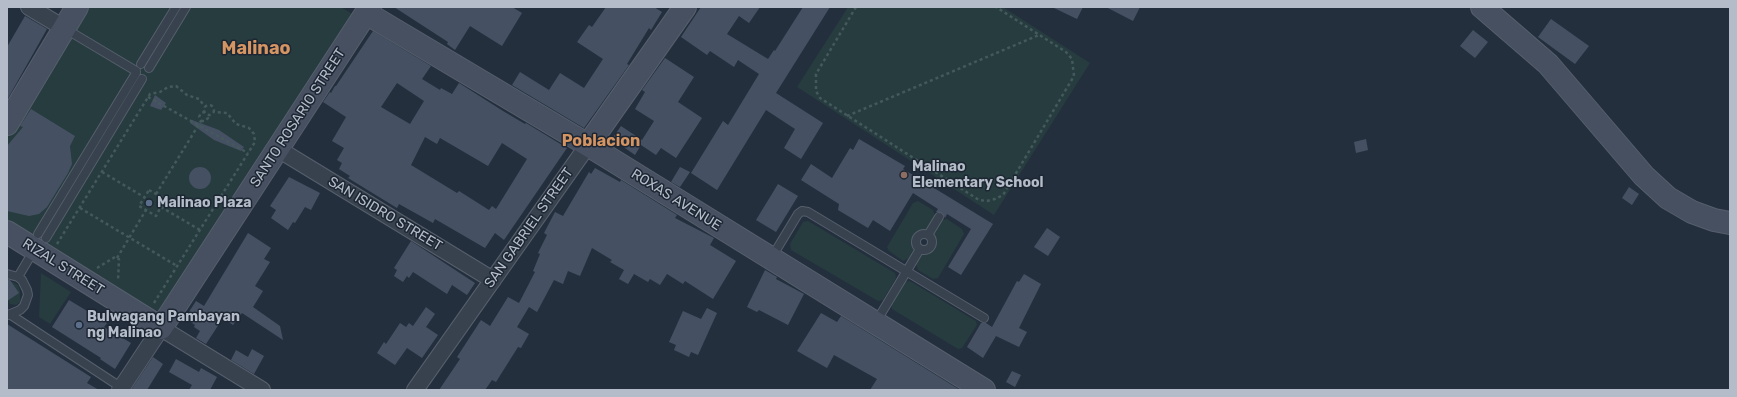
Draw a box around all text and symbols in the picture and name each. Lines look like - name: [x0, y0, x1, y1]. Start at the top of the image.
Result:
- district label: Malinao: [221, 38, 291, 60]
- street label: SANTO ROSARIO STREET: [247, 46, 349, 190]
- district label: Poblacion: [562, 131, 640, 151]
- place label: Malinao Elementary School: [912, 159, 1044, 192]
- street label: SAN GABRIEL STREET: [481, 165, 577, 291]
- street label: ROXAS AVENUE: [628, 166, 724, 234]
- marker: Malinao Elementary School: [899, 170, 909, 180]
- street label: SAN ISIDRO STREET: [325, 173, 445, 255]
- place label: Malinao Plaza: [157, 195, 251, 211]
- marker: Malinao Plaza: [144, 198, 154, 208]
- street label: RIZAL STREET: [19, 235, 107, 299]
- place label: Bulwagang Pambayan ng Malinao: [87, 309, 240, 342]
- marker: Bulwagang Pambayan ng Malinao: [74, 320, 84, 330]

